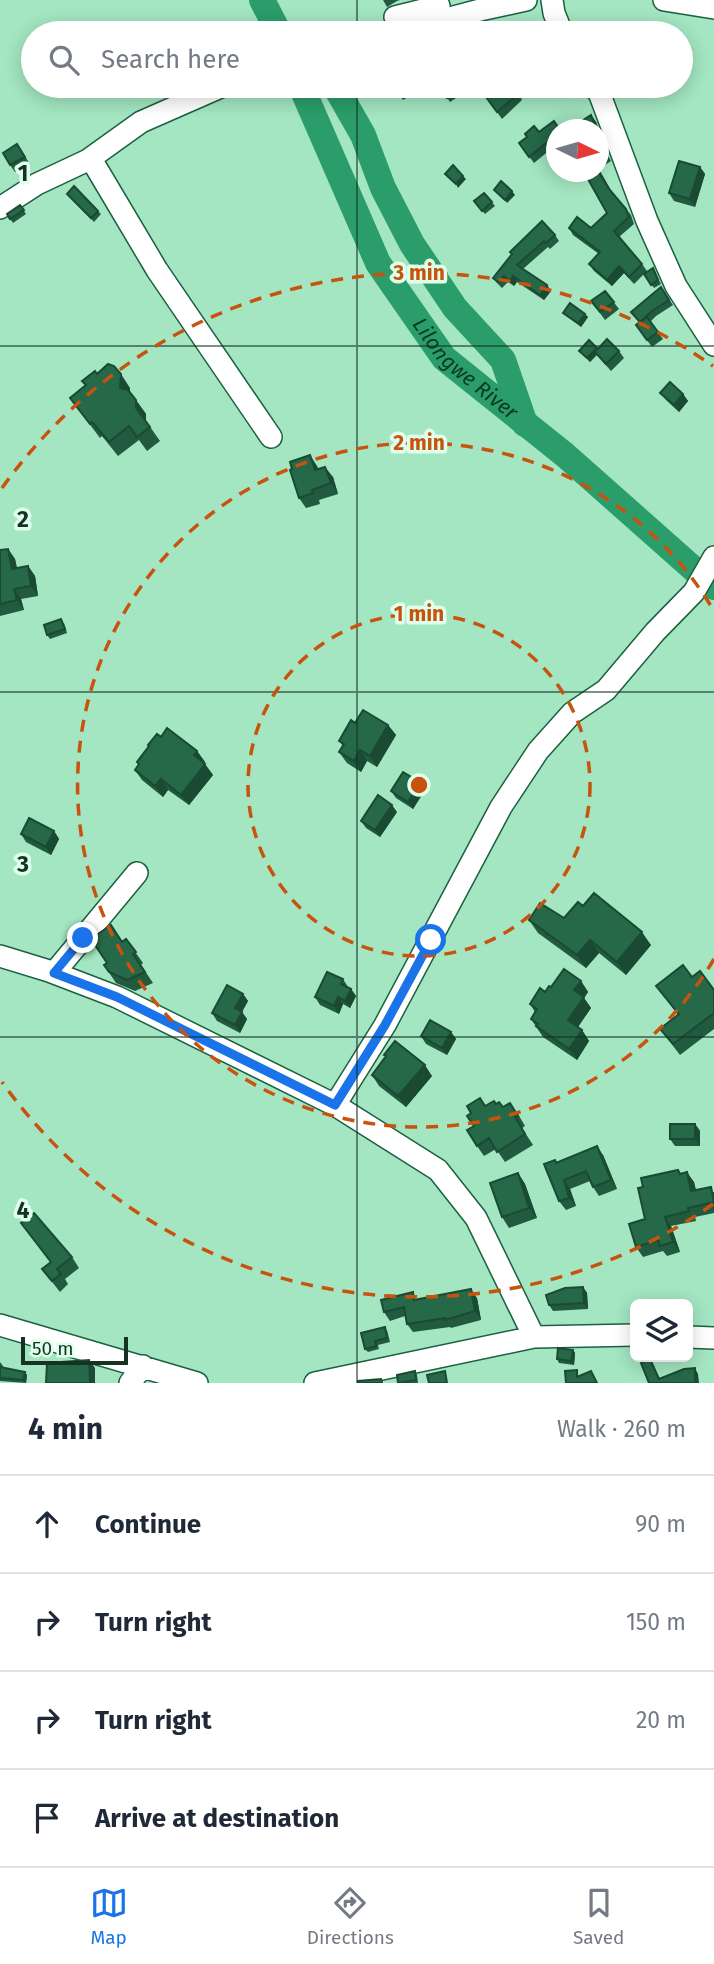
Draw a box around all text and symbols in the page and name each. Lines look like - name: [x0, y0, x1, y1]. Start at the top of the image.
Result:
- search box: [21, 21, 693, 98]
- icon: search: [45, 41, 83, 79]
- text: Search here: [101, 44, 240, 75]
- north arrow: [546, 119, 609, 182]
- text: 1: [18, 159, 28, 187]
- text: 3 min: [392, 260, 445, 286]
- water label: Lilongwe River: [407, 312, 524, 426]
- text: 2 min: [393, 430, 445, 456]
- text: 2: [17, 505, 29, 533]
- text: 1 min: [394, 601, 444, 627]
- centre of rings: [407, 773, 431, 797]
- text: 3: [16, 850, 29, 878]
- route end: [67, 922, 98, 953]
- route start: [415, 924, 446, 955]
- text: 4: [17, 1196, 30, 1224]
- map controls: [630, 1299, 693, 1362]
- button: layers: [630, 1299, 693, 1362]
- scale bar: [21, 1334, 128, 1366]
- text: 50 m: [32, 1337, 73, 1360]
- text: 4 min: [28, 1411, 103, 1447]
- text: Walk · 260 m: [557, 1415, 686, 1443]
- icon: ahead: [28, 1505, 66, 1543]
- text: Continue: [95, 1509, 201, 1540]
- text: 90 m: [635, 1510, 686, 1538]
- icon: right: [28, 1603, 66, 1641]
- text: Turn right: [95, 1607, 212, 1638]
- text: 150 m: [626, 1608, 686, 1636]
- icon: right: [28, 1701, 66, 1739]
- text: Turn right: [95, 1705, 212, 1736]
- text: 20 m: [636, 1706, 686, 1734]
- icon: arrive: [28, 1799, 66, 1837]
- text: Arrive at destination: [95, 1803, 339, 1834]
- tab: Map: [90, 1884, 128, 1949]
- tab: Directions: [307, 1884, 394, 1949]
- tab: Saved: [573, 1884, 624, 1949]

